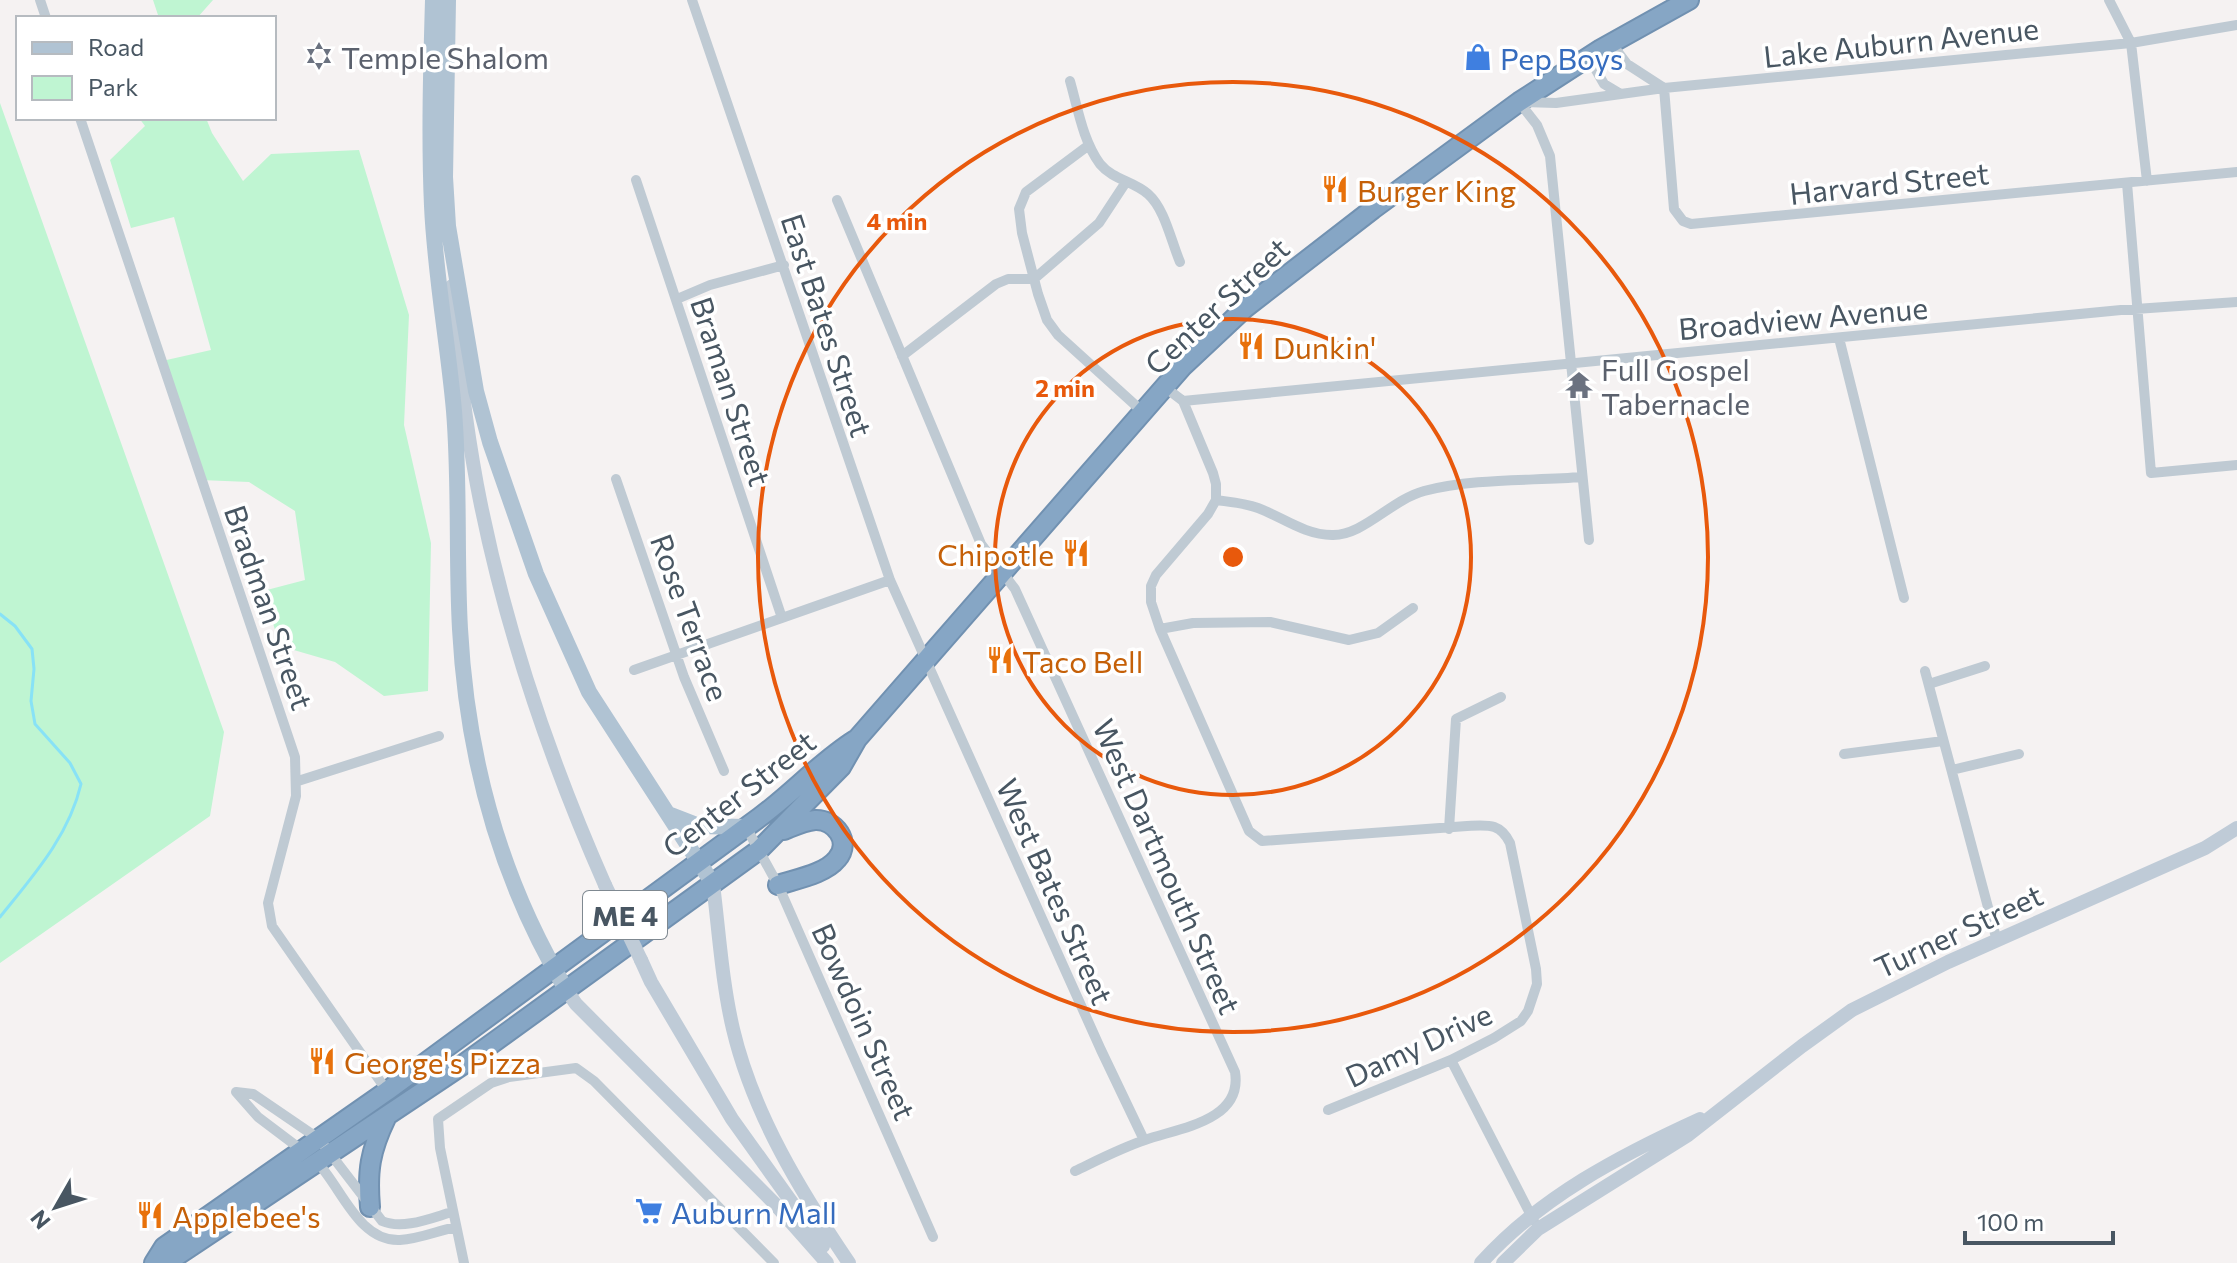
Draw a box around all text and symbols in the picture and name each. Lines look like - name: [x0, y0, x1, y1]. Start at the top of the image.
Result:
- street label: Lake Auburn Avenue: [1762, 8, 2040, 74]
- legend: [16, 16, 276, 120]
- text: Road: [88, 32, 144, 61]
- place label: Temple Shalom: [341, 38, 549, 75]
- place label: Pep Boys: [1500, 39, 1623, 76]
- synagogue icon: Temple Shalom: [304, 41, 334, 71]
- shop icon: Pep Boys: [1463, 42, 1493, 72]
- text: Park: [88, 72, 138, 101]
- street label: Harvard Street: [1787, 153, 1991, 211]
- place label: Burger King: [1357, 171, 1516, 208]
- restaurant icon: Burger King: [1320, 174, 1350, 204]
- text: 4 min: [867, 206, 927, 235]
- street label: East Bates Street: [775, 209, 881, 441]
- street label: Center Street: [1136, 229, 1296, 381]
- street label: Broadview Avenue: [1677, 288, 1929, 346]
- street label: Braman Street: [684, 292, 780, 490]
- place label: Dunkin': [1273, 328, 1376, 365]
- restaurant icon: Dunkin': [1236, 331, 1266, 361]
- place label: Full Gospel Tabernacle: [1601, 350, 1750, 421]
- temple icon: Full Gospel Tabernacle: [1564, 370, 1594, 400]
- text: 2 min: [1035, 373, 1095, 402]
- street label: Bradman Street: [218, 500, 322, 714]
- street label: Rose Terrace: [644, 529, 738, 705]
- place label: Chipotle: [937, 535, 1054, 572]
- restaurant icon: Chipotle: [1061, 538, 1091, 568]
- centre of rings: [1219, 543, 1247, 571]
- place label: Taco Bell: [1022, 642, 1143, 679]
- restaurant icon: Taco Bell: [985, 645, 1015, 675]
- street label: West Dartmouth Street: [1086, 713, 1250, 1019]
- street label: Center Street: [654, 722, 822, 864]
- street label: West Bates Street: [990, 772, 1122, 1010]
- street label: Turner Street: [1868, 875, 2048, 985]
- road number: ME 4: [583, 891, 667, 939]
- street label: Bowdoin Street: [805, 917, 925, 1125]
- street label: Damy Drive: [1339, 994, 1497, 1094]
- place label: George's Pizza: [344, 1043, 541, 1080]
- restaurant icon: George's Pizza: [307, 1046, 337, 1076]
- north arrow: [16, 1167, 96, 1247]
- place label: Auburn Mall: [671, 1193, 837, 1230]
- scale bar: [1965, 1195, 2113, 1245]
- supermarket icon: Auburn Mall: [634, 1196, 664, 1226]
- place label: Applebee's: [172, 1197, 321, 1234]
- restaurant icon: Applebee's: [135, 1200, 165, 1230]
- text: N: [24, 1205, 56, 1235]
- text: 100 m: [1977, 1207, 2044, 1236]

